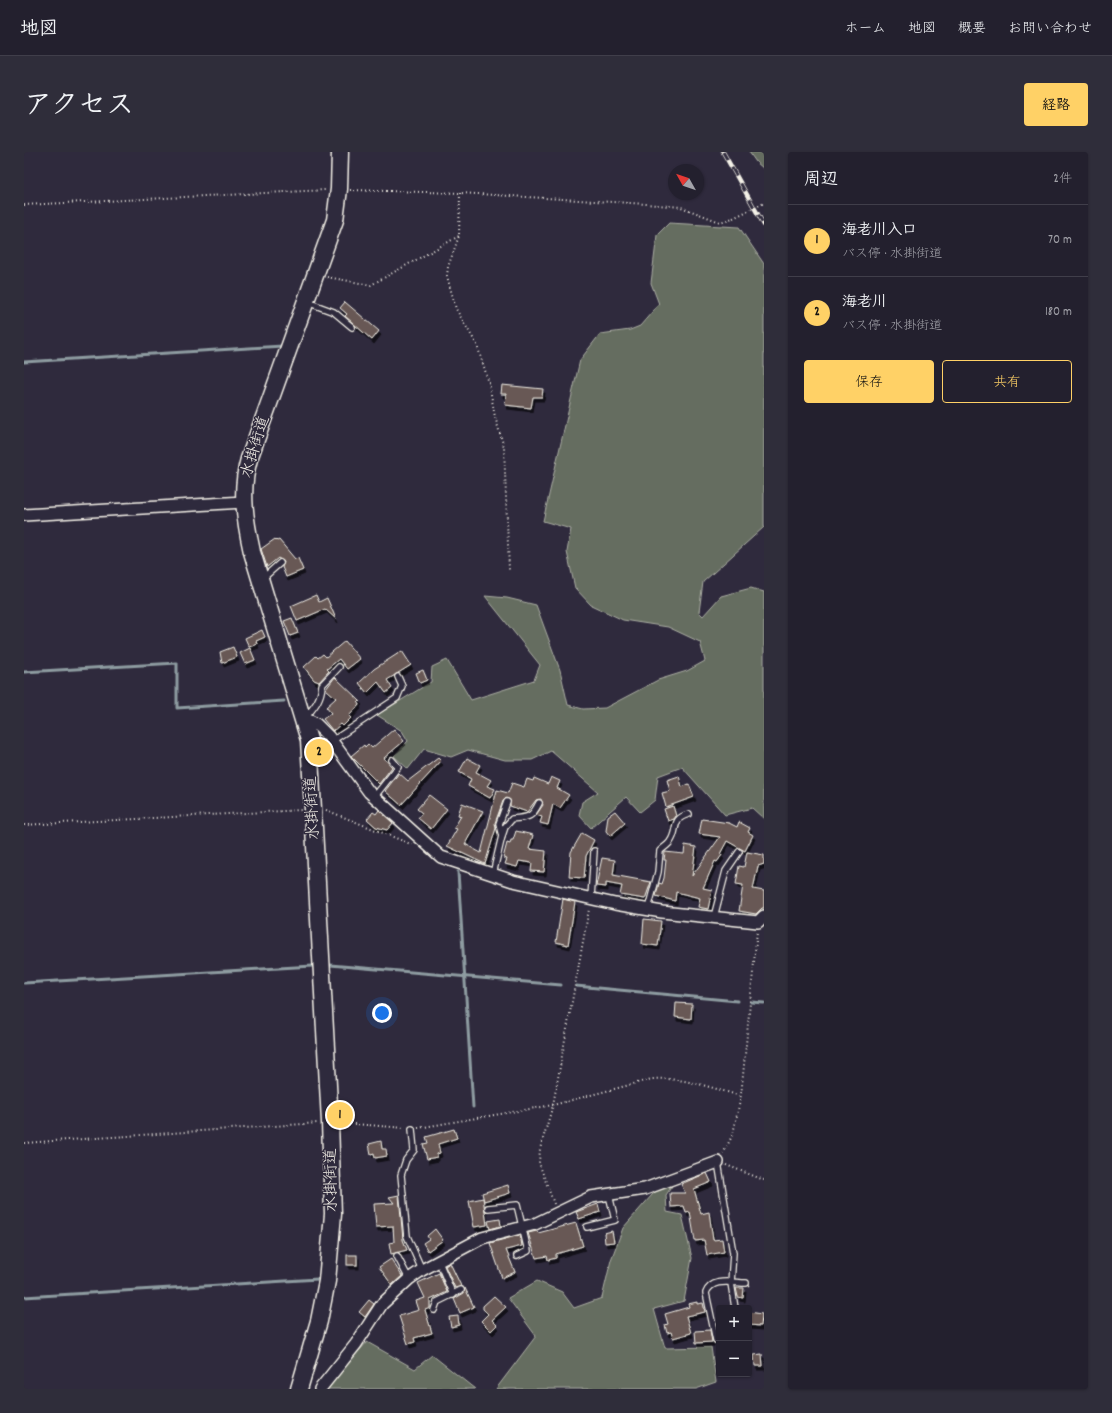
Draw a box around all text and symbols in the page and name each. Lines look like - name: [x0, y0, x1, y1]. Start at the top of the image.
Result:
- text: 地図: [20, 17, 58, 44]
- text: ホーム: [845, 19, 886, 39]
- text: 地図: [908, 19, 936, 39]
- text: 概要: [958, 19, 986, 39]
- text: お問い合わせ: [1008, 19, 1092, 39]
- button: 経路: [1024, 83, 1088, 126]
- text: アクセス: [24, 88, 134, 128]
- north arrow: [668, 164, 704, 200]
- text: 周辺: [804, 169, 838, 193]
- text: 2件: [1053, 170, 1072, 189]
- text: 海老川入口: [842, 220, 917, 242]
- text: 1: [816, 231, 818, 250]
- text: 70 m: [1048, 231, 1072, 250]
- text: バス停 · 水掛街道: [842, 245, 942, 264]
- text: 海老川: [842, 292, 887, 314]
- text: 2: [814, 303, 820, 322]
- text: 180 m: [1045, 303, 1072, 322]
- text: バス停 · 水掛街道: [842, 317, 942, 336]
- button: 保存: [804, 360, 934, 403]
- button: 共有: [942, 360, 1072, 403]
- street label: 水掛街道: [236, 413, 276, 481]
- pin: 2: [306, 737, 332, 767]
- street label: 水掛街道: [300, 775, 326, 841]
- your location: [372, 1003, 392, 1023]
- pin: 1: [327, 1100, 353, 1130]
- street label: 水掛街道: [320, 1148, 344, 1212]
- map controls: [716, 1305, 752, 1377]
- button: +: [716, 1305, 752, 1341]
- button: −: [716, 1341, 752, 1377]

